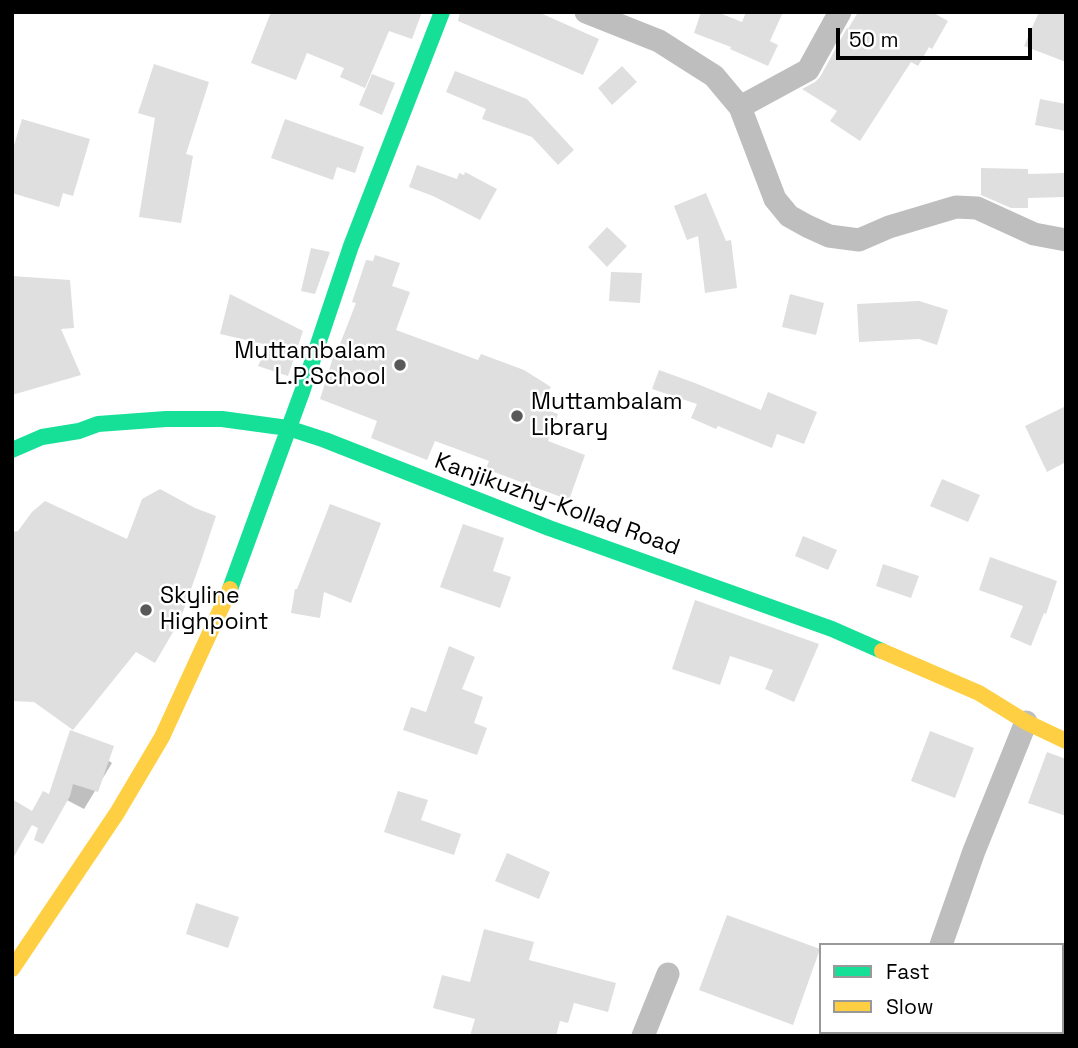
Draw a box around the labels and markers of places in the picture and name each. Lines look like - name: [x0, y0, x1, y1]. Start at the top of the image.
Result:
- place label: Muttambalam L.P.School: [234, 338, 386, 392]
- marker: Muttambalam L.P.School: [392, 357, 408, 373]
- place label: Muttambalam Library: [531, 389, 683, 443]
- marker: Muttambalam Library: [509, 408, 525, 424]
- place label: Skyline Highpoint: [160, 583, 269, 637]
- marker: Skyline Highpoint: [138, 602, 154, 618]

